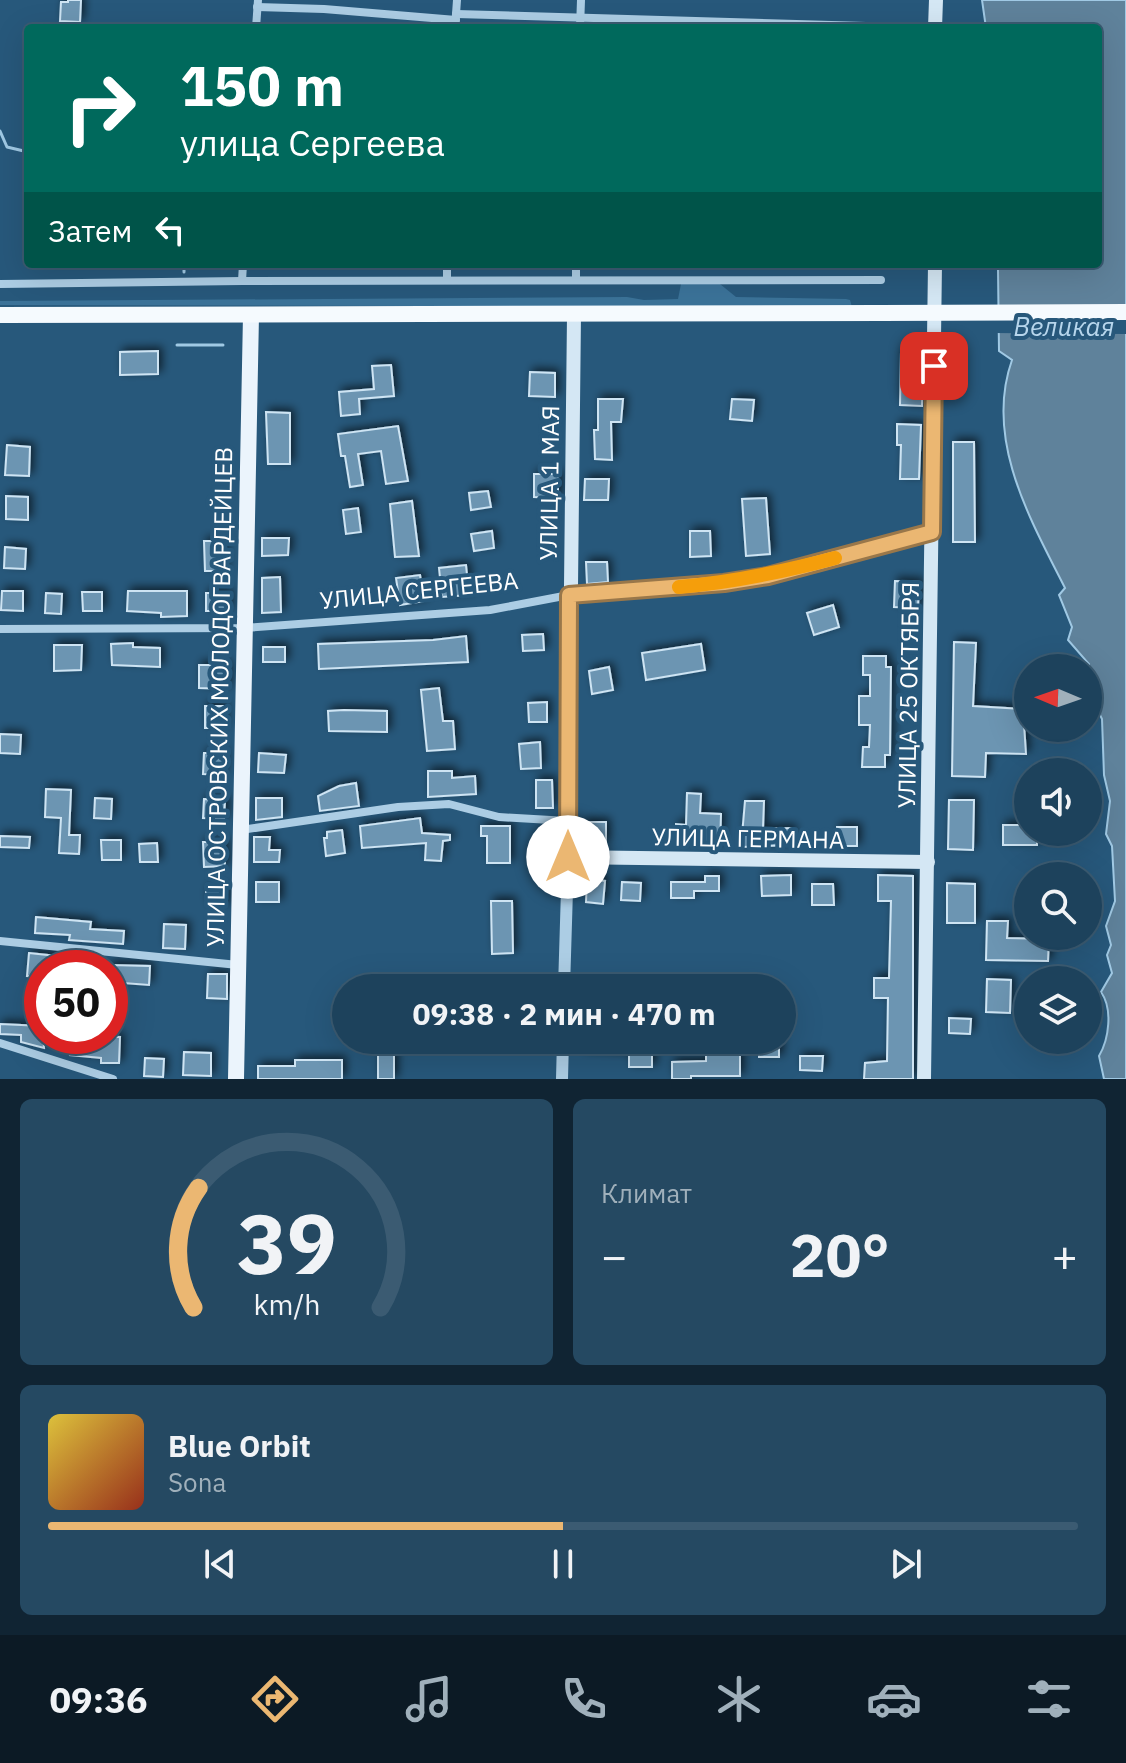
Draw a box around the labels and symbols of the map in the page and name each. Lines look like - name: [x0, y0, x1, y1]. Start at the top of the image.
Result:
- water label: Великая: [1014, 309, 1114, 343]
- pin: [900, 332, 968, 400]
- street label: УЛИЦА 1 МАЯ: [532, 405, 566, 561]
- street label: УЛИЦА ОСТРОВСКИХ МОЛОДОГВАРДЕЙЦЕВ: [199, 447, 239, 947]
- street label: УЛИЦА СЕРГЕЕВА: [318, 564, 520, 616]
- street label: УЛИЦА 25 ОКТЯБРЯ: [890, 581, 926, 809]
- north arrow: [1014, 654, 1102, 742]
- position arrow: [526, 815, 610, 899]
- street label: УЛИЦА ГЕРМАНА: [651, 820, 845, 856]
- speed limit sign: 50: [24, 950, 128, 1054]

